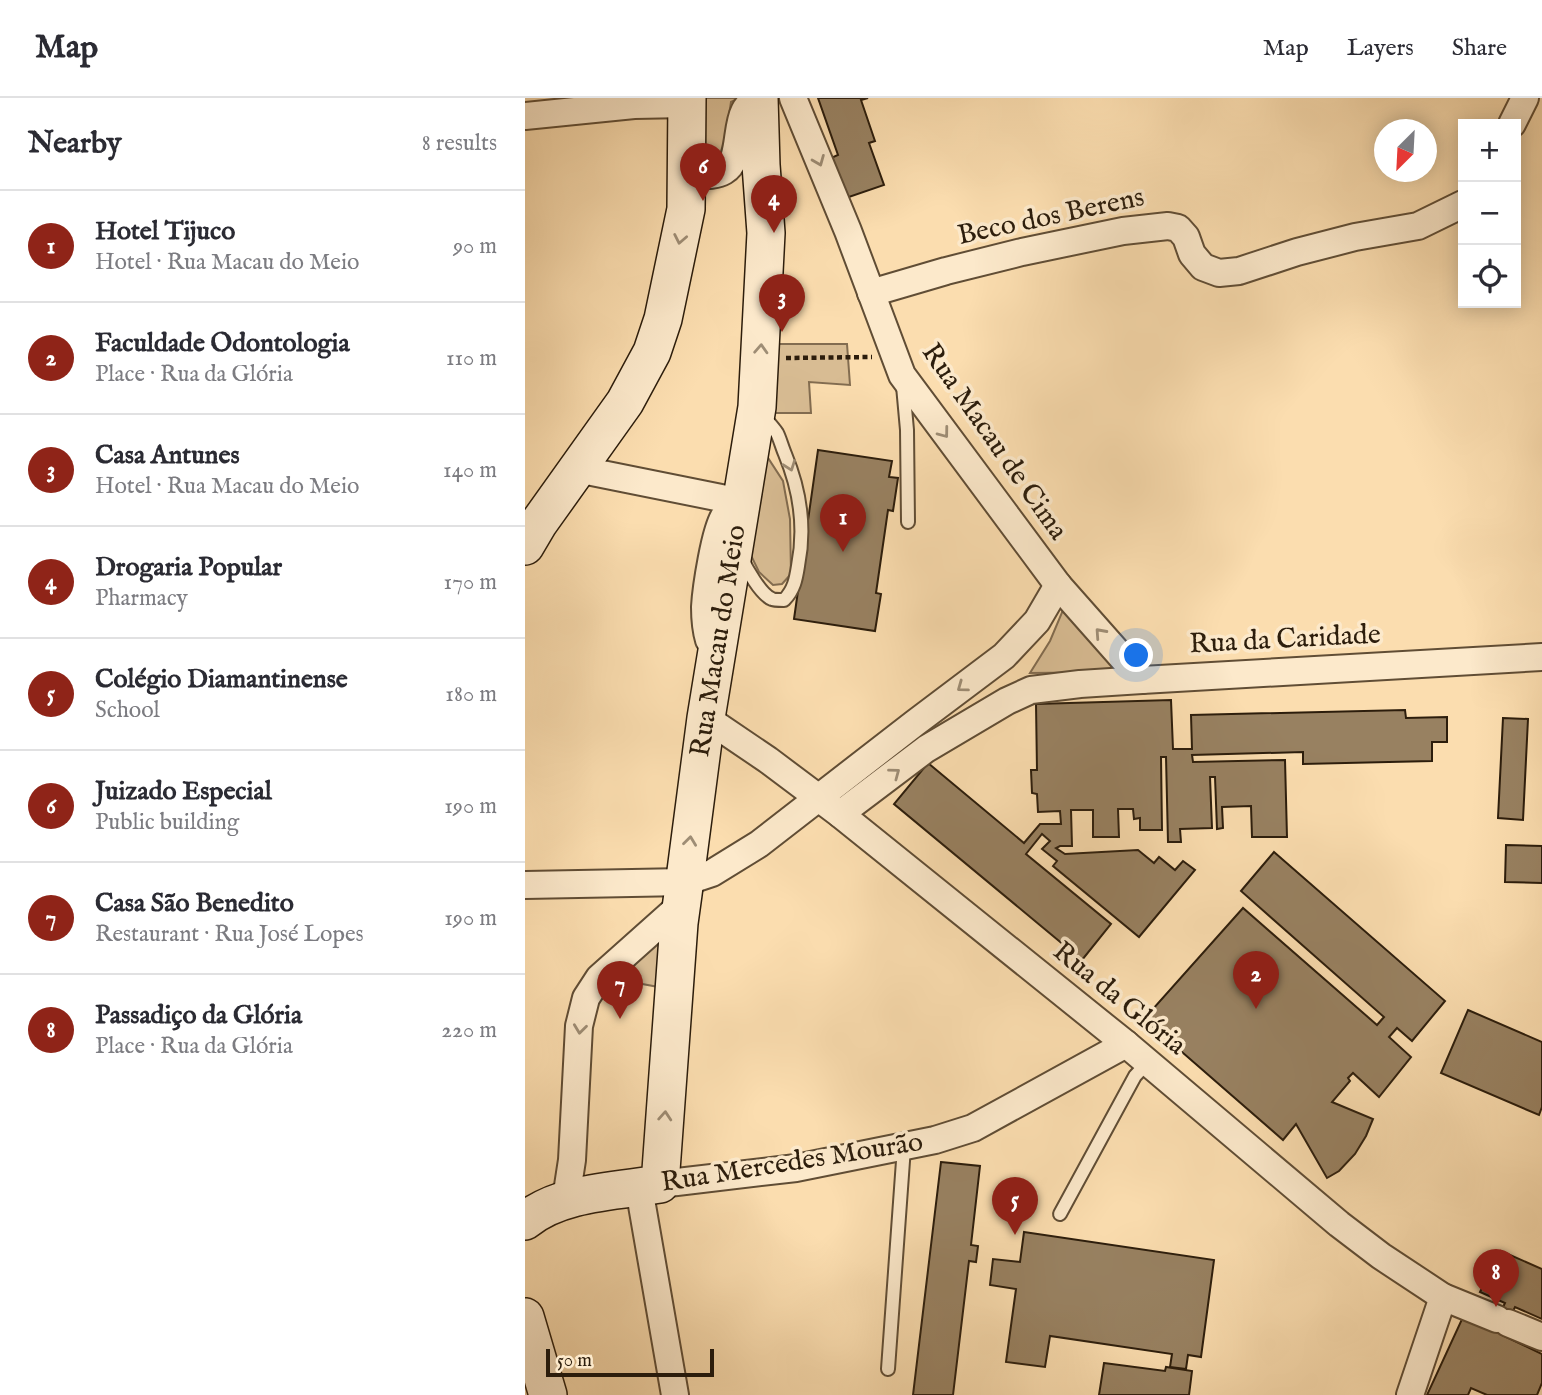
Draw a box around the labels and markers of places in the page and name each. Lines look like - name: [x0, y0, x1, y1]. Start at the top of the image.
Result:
- pin: 6: [680, 143, 726, 201]
- pin: 4: [751, 175, 797, 233]
- pin: 3: [759, 274, 805, 332]
- pin: 1: [820, 494, 866, 552]
- pin: 2: [1233, 951, 1279, 1009]
- pin: 7: [597, 961, 643, 1019]
- pin: 5: [992, 1177, 1038, 1235]
- pin: 8: [1473, 1249, 1519, 1307]

